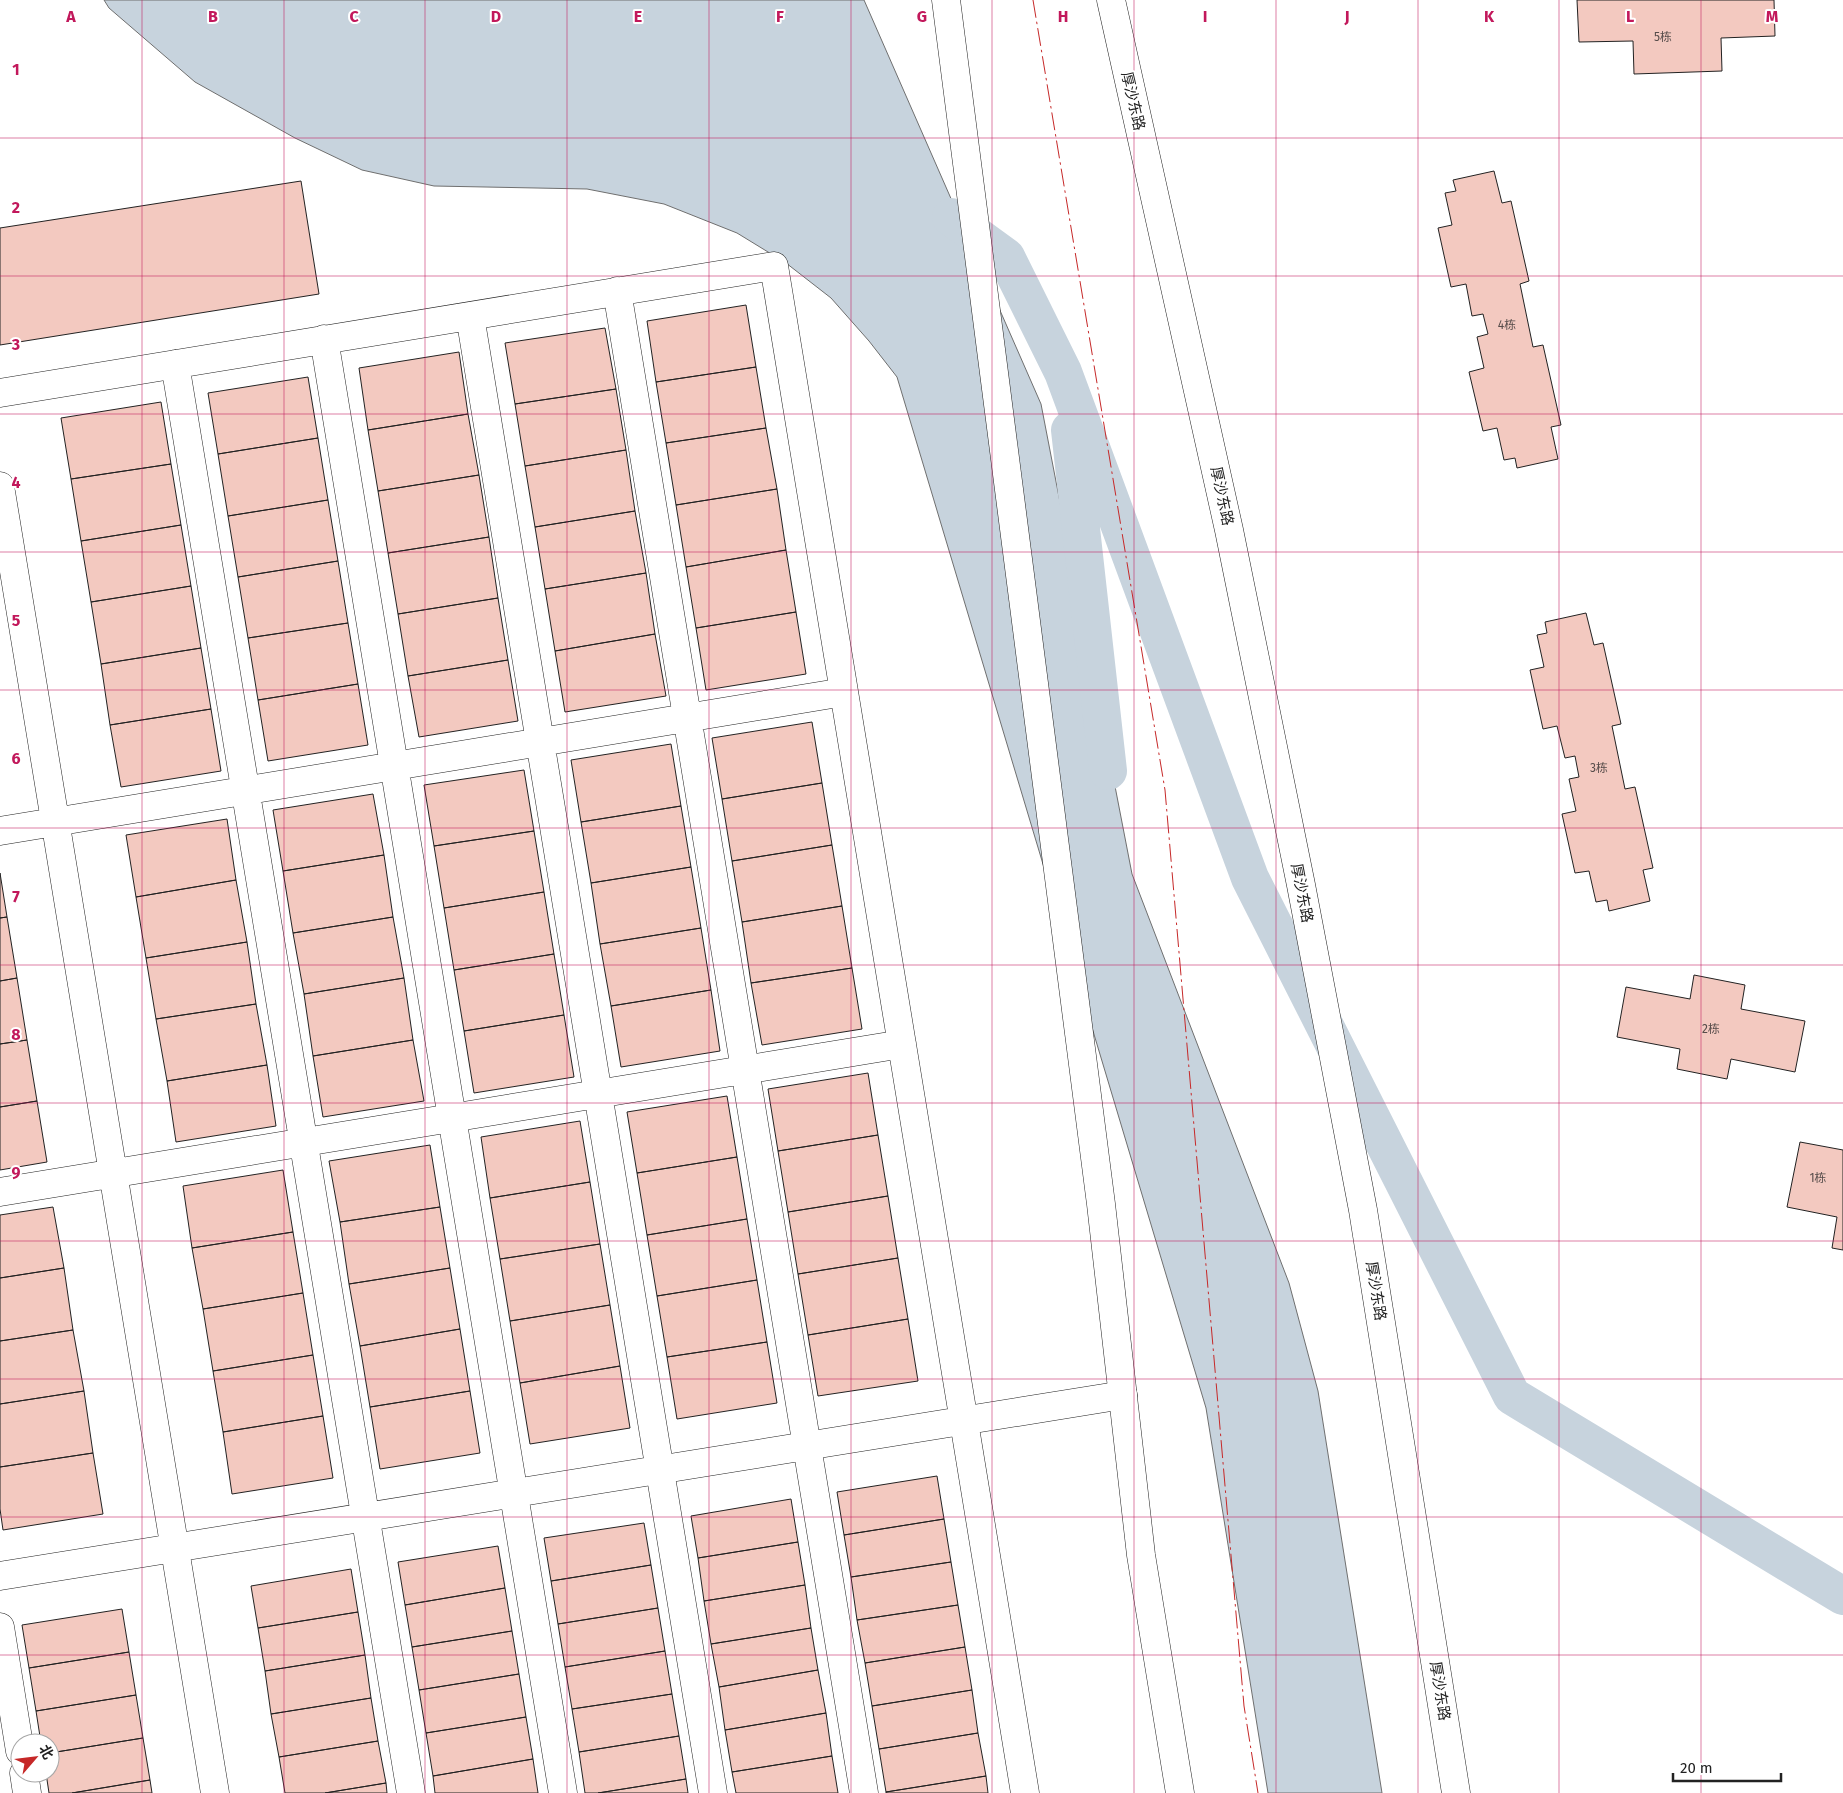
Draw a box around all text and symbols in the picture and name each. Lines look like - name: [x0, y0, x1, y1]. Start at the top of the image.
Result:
- text: A: [65, 7, 76, 26]
- text: B: [208, 7, 218, 26]
- text: C: [349, 7, 359, 26]
- text: D: [491, 7, 501, 26]
- text: E: [634, 7, 642, 26]
- text: F: [776, 7, 784, 26]
- text: G: [917, 7, 927, 26]
- text: H: [1058, 7, 1068, 26]
- text: I: [1203, 7, 1207, 26]
- text: J: [1343, 7, 1350, 26]
- text: K: [1484, 7, 1495, 26]
- text: L: [1626, 7, 1634, 26]
- text: M: [1766, 7, 1779, 26]
- house number: 5栋: [1654, 30, 1672, 44]
- text: 1: [12, 60, 20, 79]
- street label: 厚沙东路: [1117, 70, 1149, 132]
- text: 2: [12, 198, 20, 217]
- house number: 4栋: [1498, 318, 1516, 332]
- text: 3: [11, 335, 20, 354]
- street label: 厚沙东路: [1207, 465, 1237, 527]
- text: 4: [11, 473, 21, 492]
- text: 5: [12, 611, 21, 630]
- text: 6: [11, 749, 21, 768]
- house number: 3栋: [1590, 761, 1608, 775]
- street label: 厚沙东路: [1287, 862, 1317, 924]
- text: 7: [12, 887, 20, 906]
- house number: 2栋: [1702, 1022, 1720, 1036]
- text: 8: [11, 1025, 21, 1044]
- text: 9: [12, 1163, 21, 1182]
- house number: 1栋: [1809, 1171, 1827, 1185]
- street label: 厚沙东路: [1362, 1260, 1390, 1322]
- street label: 厚沙东路: [1426, 1660, 1454, 1722]
- north arrow: [10, 1733, 60, 1783]
- text: 北: [35, 1742, 57, 1762]
- scale bar: [1673, 1750, 1780, 1782]
- text: 20 m: [1680, 1759, 1713, 1777]

